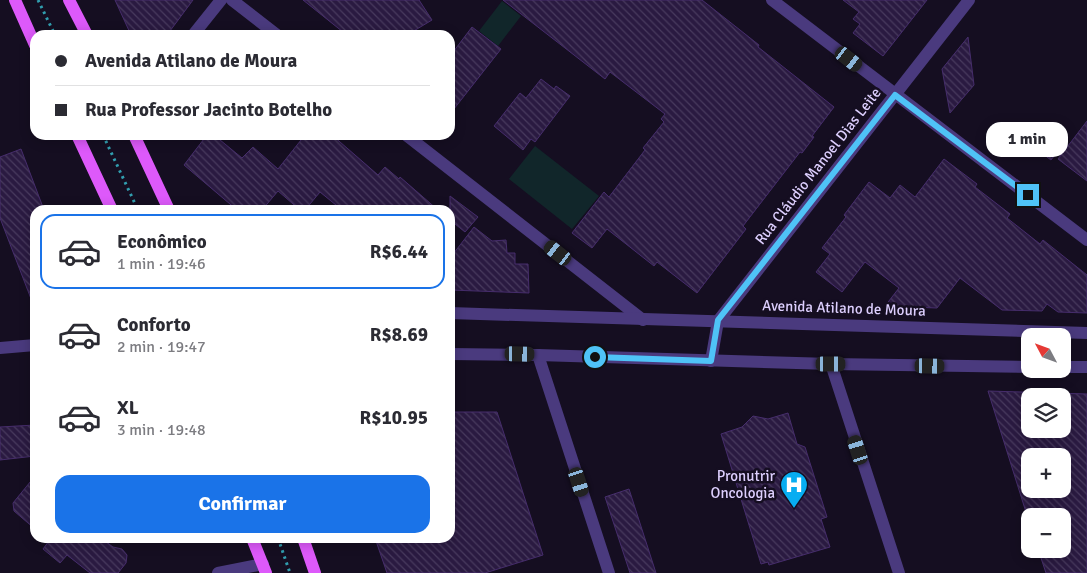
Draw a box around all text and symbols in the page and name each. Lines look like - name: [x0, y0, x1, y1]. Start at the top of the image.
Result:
- car: [832, 44, 865, 74]
- text: Avenida Atilano de Moura: [85, 49, 297, 73]
- street label: Rua Cláudio Manoel Dias Leite: [751, 84, 885, 248]
- text: Rua Professor Jacinto Botelho: [85, 98, 332, 122]
- callout: 1 min: [987, 122, 1069, 158]
- text: 1 min: [1008, 129, 1046, 149]
- route end: [1017, 184, 1039, 206]
- icon: car: [57, 229, 102, 274]
- text: Econômico: [117, 230, 207, 254]
- car: [541, 238, 574, 268]
- text: R$6.44: [370, 240, 428, 264]
- text: 1 min · 19:46: [117, 254, 206, 274]
- street label: Avenida Atilano de Moura: [762, 296, 926, 320]
- icon: car: [57, 312, 102, 357]
- text: Conforto: [117, 313, 191, 337]
- text: R$8.69: [370, 323, 428, 347]
- north arrow: [1021, 328, 1071, 378]
- map controls: [1021, 328, 1071, 558]
- text: 2 min · 19:47: [117, 337, 206, 357]
- car: [504, 346, 535, 362]
- route start: [584, 346, 606, 368]
- car: [816, 357, 846, 372]
- car: [914, 358, 945, 374]
- button: layers: [1021, 388, 1071, 438]
- icon: car: [57, 395, 102, 440]
- text: XL: [117, 396, 139, 420]
- text: R$10.95: [360, 406, 428, 430]
- text: 3 min · 19:48: [117, 420, 206, 440]
- car: [846, 433, 869, 467]
- button: +: [1021, 448, 1071, 498]
- car: [567, 465, 590, 499]
- place label: Pronutrir Oncologia: [711, 467, 775, 502]
- hospital icon: Pronutrir Oncologia: [779, 470, 809, 509]
- button: Confirmar: [55, 475, 430, 533]
- button: −: [1021, 508, 1071, 558]

